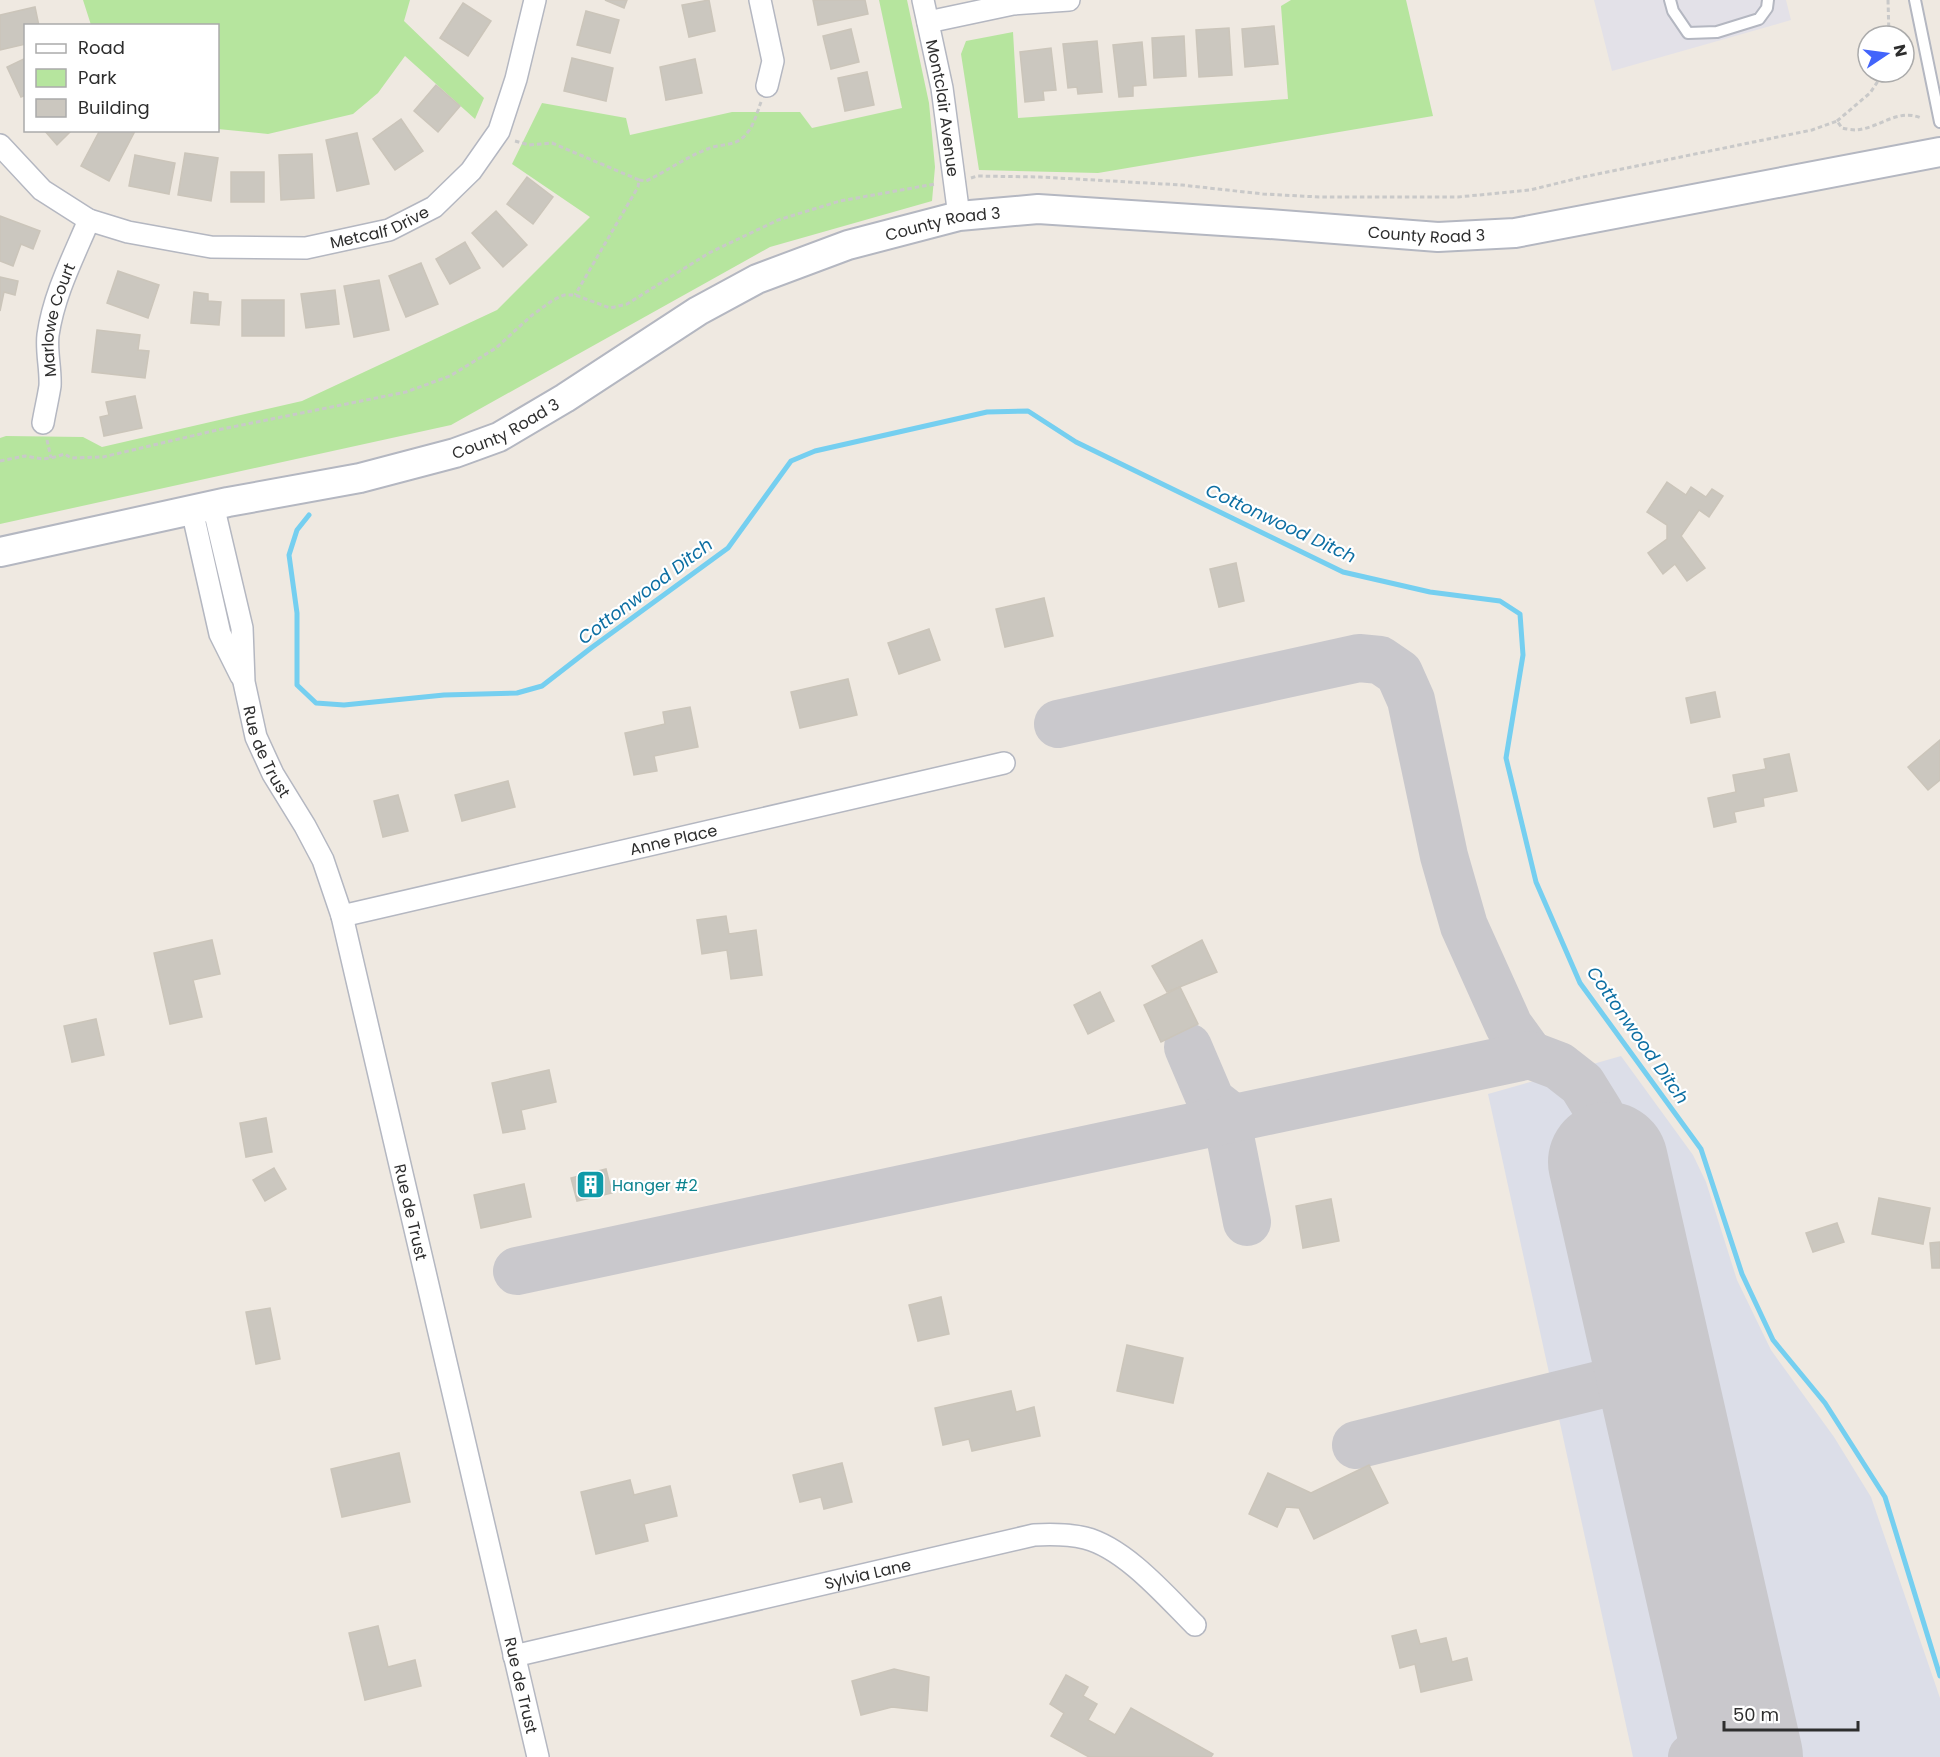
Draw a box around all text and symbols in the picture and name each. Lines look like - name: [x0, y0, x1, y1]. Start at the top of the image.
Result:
- legend: [24, 24, 219, 132]
- north arrow: [1856, 24, 1916, 84]
- text: Road: [78, 35, 125, 60]
- street label: Montclair Avenue: [920, 37, 965, 178]
- text: N: [1888, 42, 1913, 59]
- text: Park: [78, 65, 117, 90]
- text: Building: [78, 95, 150, 120]
- street label: Metcalf Drive: [328, 200, 433, 254]
- street label: County Road 3: [883, 201, 1001, 246]
- street label: County Road 3: [1367, 220, 1486, 249]
- street label: Marlowe Court: [36, 259, 81, 378]
- street label: County Road 3: [449, 392, 564, 465]
- water label: Cottonwood Ditch: [1202, 477, 1360, 569]
- water label: Cottonwood Ditch: [572, 532, 718, 650]
- street label: Rue de Trust: [238, 703, 296, 802]
- street label: Anne Place: [627, 818, 719, 861]
- water label: Cottonwood Ditch: [1581, 961, 1695, 1109]
- street label: Rue de Trust: [389, 1162, 433, 1263]
- building icon: Hanger #2: [575, 1169, 607, 1201]
- place label: Hanger #2: [612, 1174, 698, 1197]
- street label: Sylvia Lane: [822, 1553, 913, 1595]
- street label: Rue de Trust: [499, 1635, 544, 1736]
- scale bar: [1724, 1694, 1858, 1732]
- text: 50 m: [1733, 1702, 1779, 1727]

